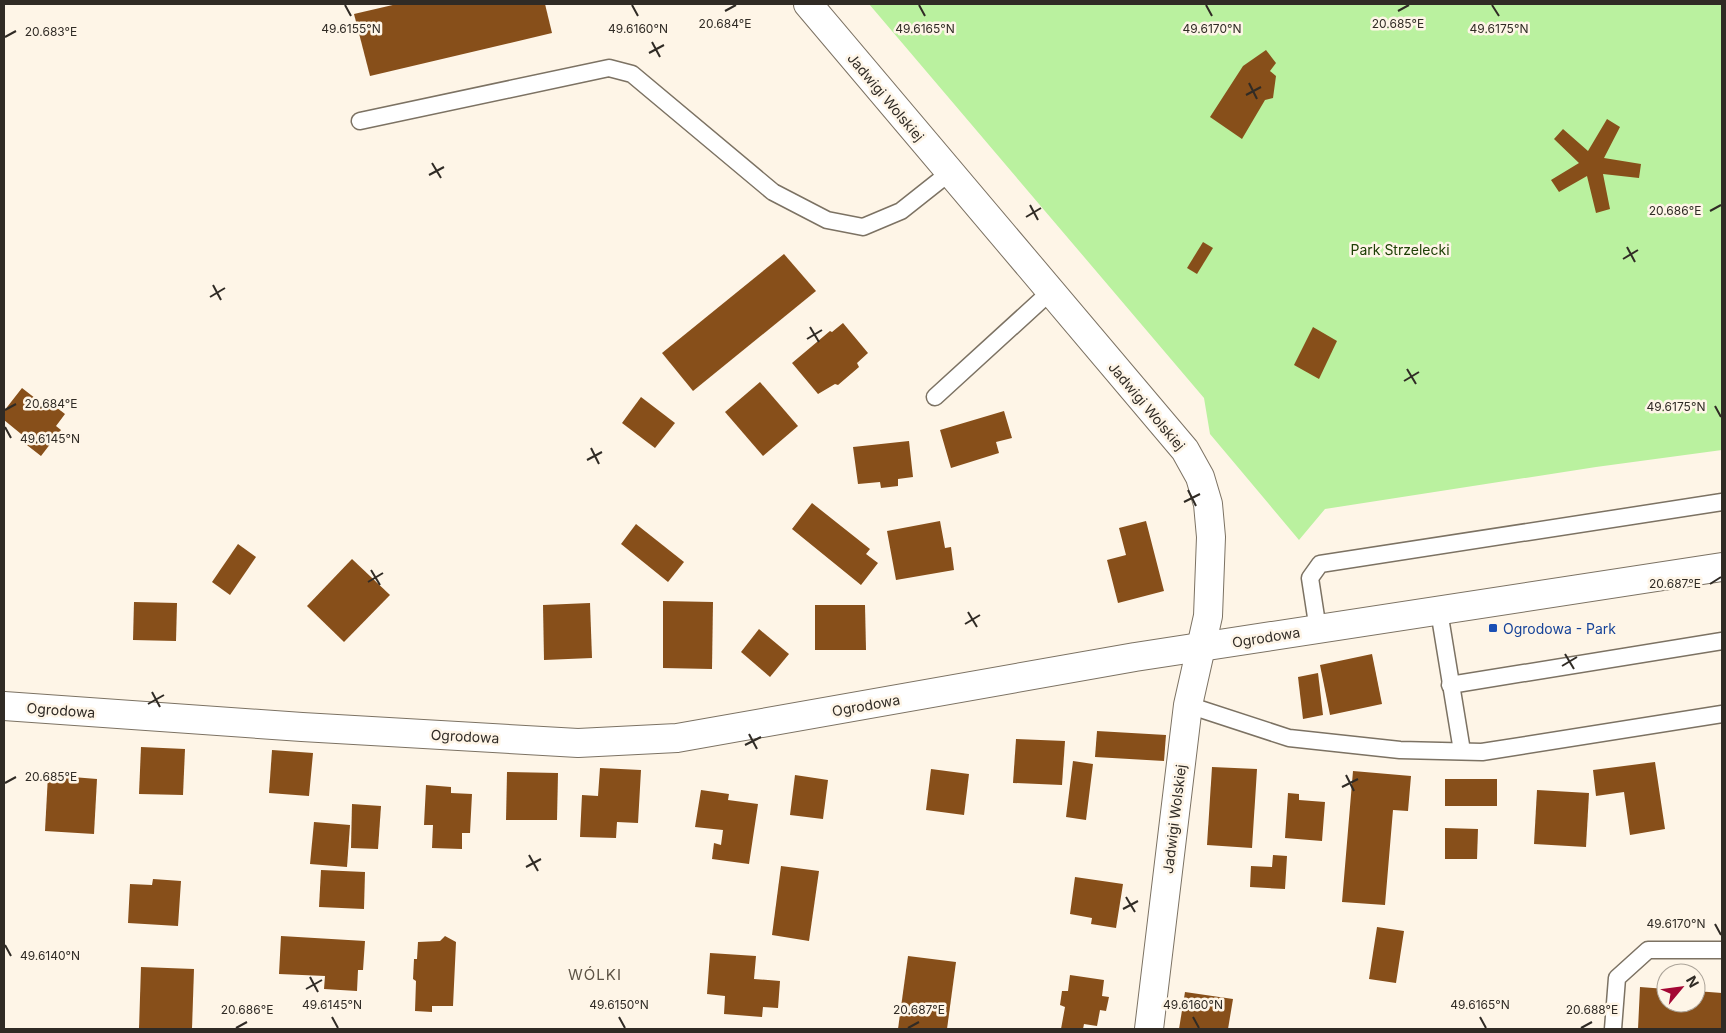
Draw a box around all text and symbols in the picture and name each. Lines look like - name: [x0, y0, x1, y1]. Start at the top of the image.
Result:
- text: 20.684°E: [699, 16, 751, 31]
- text: 20.685°E: [1372, 16, 1424, 31]
- text: 49.6155°N: [321, 21, 381, 36]
- text: 49.6160°N: [608, 21, 668, 36]
- text: 49.6165°N: [895, 21, 955, 36]
- text: 49.6170°N: [1182, 21, 1242, 36]
- text: 49.6175°N: [1470, 21, 1528, 36]
- text: 20.683°E: [25, 24, 77, 39]
- street label: Jadwigi Wolskiej: [844, 49, 928, 145]
- text: 20.686°E: [1649, 203, 1701, 218]
- park label: Park Strzelecki: [1350, 241, 1450, 258]
- street label: Jadwigi Wolskiej: [1105, 358, 1189, 454]
- text: 20.684°E: [25, 396, 77, 411]
- text: 49.6175°N: [1647, 399, 1705, 414]
- text: 49.6145°N: [20, 431, 80, 446]
- text: 20.687°E: [1649, 576, 1701, 591]
- place label: Ogrodowa - Park: [1503, 620, 1616, 637]
- marker: Ogrodowa - Park: [1487, 622, 1499, 634]
- street label: Ogrodowa: [1231, 623, 1301, 651]
- street label: Ogrodowa: [831, 691, 901, 719]
- street label: Ogrodowa: [26, 699, 96, 721]
- street label: Ogrodowa: [430, 726, 500, 746]
- street label: Jadwigi Wolskiej: [1159, 763, 1189, 875]
- text: 20.685°E: [25, 769, 77, 784]
- text: 49.6170°N: [1646, 916, 1706, 931]
- text: 49.6140°N: [20, 948, 80, 963]
- north arrow: [1656, 963, 1706, 1013]
- district label: WÓLKI: [568, 965, 622, 984]
- text: N: [1683, 973, 1703, 990]
- text: 49.6145°N: [302, 997, 362, 1012]
- text: 49.6150°N: [589, 997, 649, 1012]
- text: 49.6160°N: [1163, 997, 1223, 1012]
- text: 49.6165°N: [1450, 997, 1510, 1012]
- text: 20.686°E: [221, 1002, 273, 1017]
- text: 20.687°E: [893, 1002, 945, 1017]
- text: 20.688°E: [1566, 1002, 1618, 1017]

